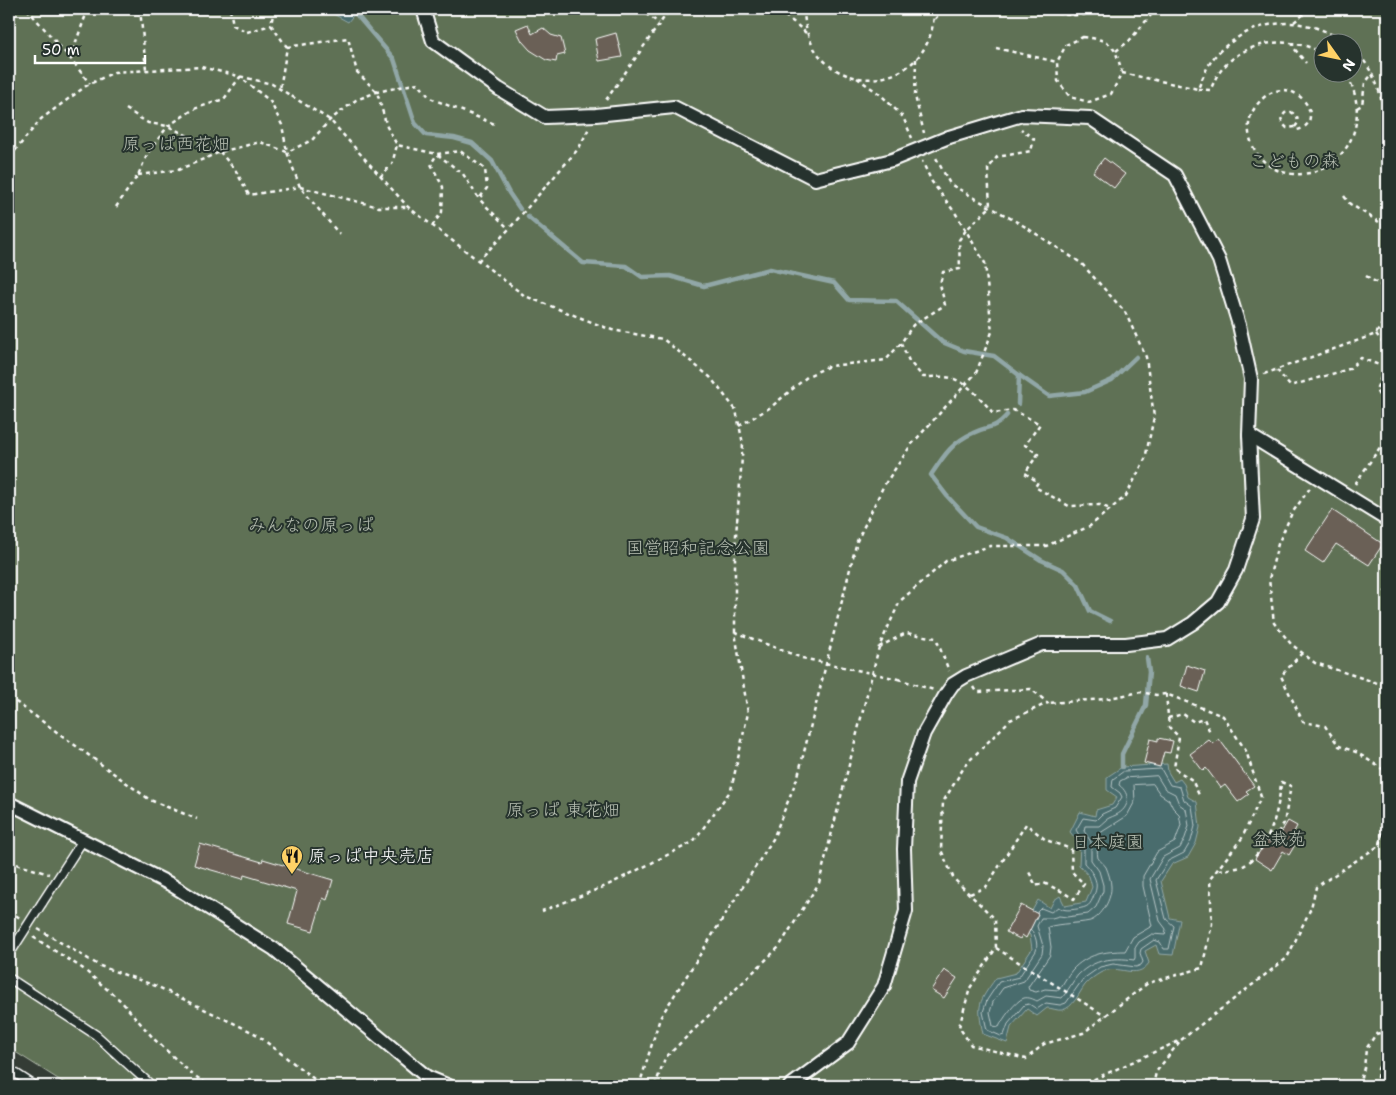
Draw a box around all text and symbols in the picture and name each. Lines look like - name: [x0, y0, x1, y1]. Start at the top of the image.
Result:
- scale bar: [35, 32, 145, 64]
- north arrow: [1314, 32, 1364, 82]
- text: 50 m: [42, 40, 80, 60]
- text: N: [1338, 56, 1359, 75]
- park label: 原っぱ西花畑: [122, 132, 230, 156]
- park label: こどもの森: [1249, 149, 1339, 173]
- park label: みんなの原っぱ: [248, 513, 374, 537]
- park label: 国営昭和記念公園: [626, 536, 770, 560]
- park label: 原っぱ 東花畑: [506, 798, 620, 822]
- park label: 盆栽苑: [1252, 827, 1306, 851]
- park label: 日本庭園: [1072, 830, 1144, 854]
- restaurant icon: 原っぱ中央売店: [280, 844, 304, 875]
- place label: 原っぱ中央売店: [308, 844, 434, 868]

